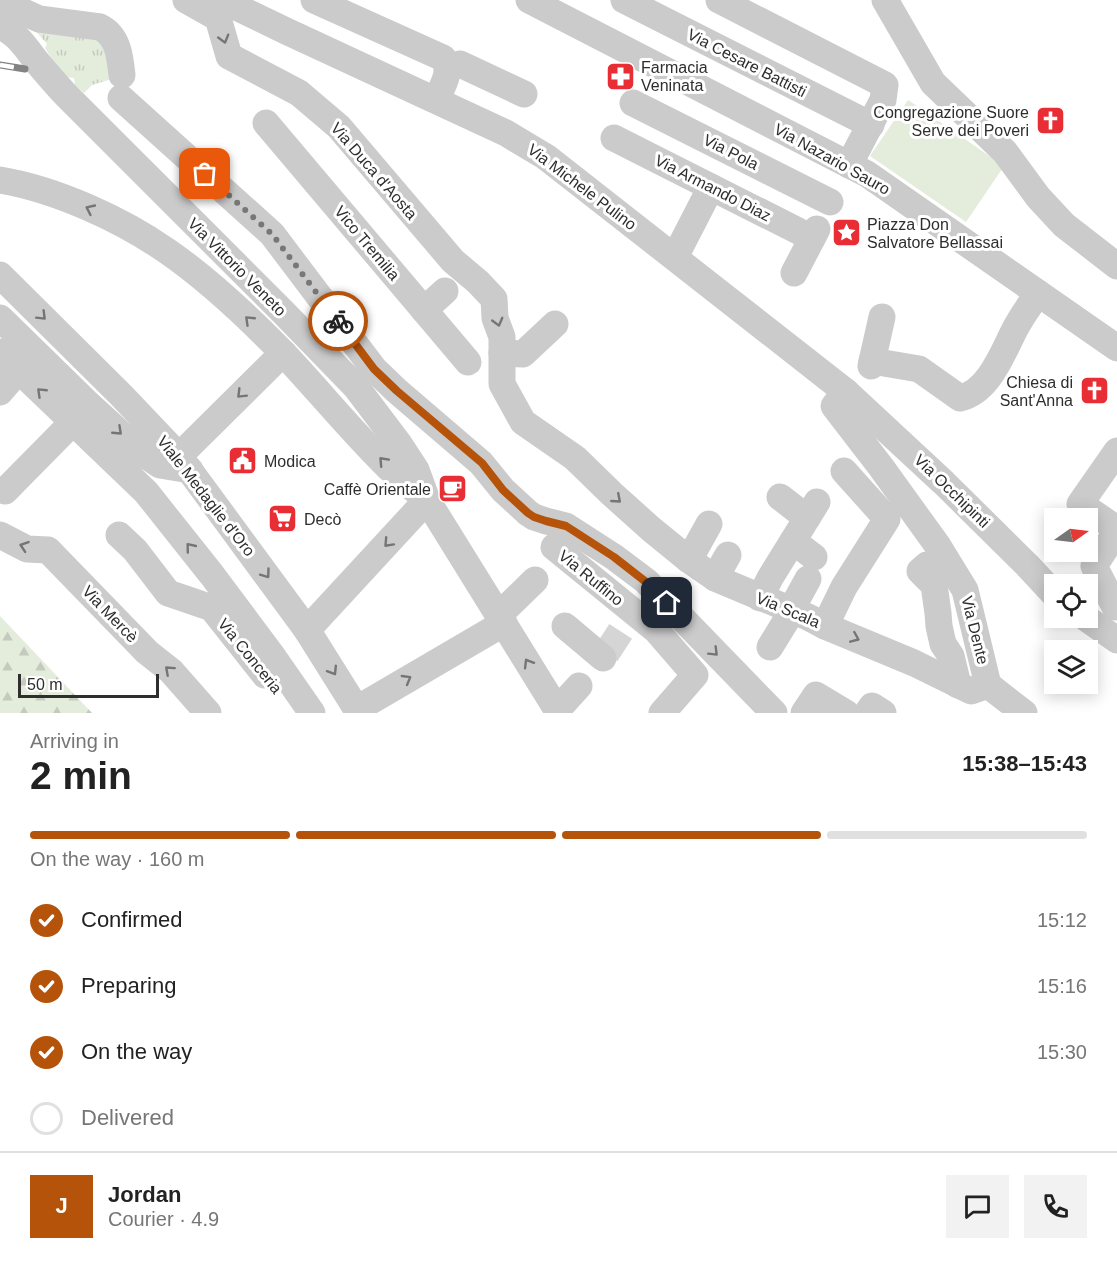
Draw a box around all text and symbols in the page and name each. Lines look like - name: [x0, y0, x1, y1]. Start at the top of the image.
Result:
- street label: Via Cesare Battisti: [685, 26, 809, 100]
- one-way arrow: [217, 33, 229, 44]
- place label: Farmacia Veninata: [641, 59, 708, 94]
- pharmacy icon: Farmacia Veninata: [604, 60, 636, 92]
- place label: Congregazione Suore Serve dei Poveri: [873, 104, 1029, 139]
- church icon: Congregazione Suore Serve dei Poveri: [1034, 105, 1066, 137]
- street label: Via Duca d'Aosta: [328, 119, 420, 223]
- street label: Via Nazario Sauro: [771, 120, 893, 198]
- street label: Via Pola: [701, 131, 761, 173]
- street label: Via Michele Pulino: [524, 141, 640, 233]
- pin: [179, 148, 230, 199]
- street label: Via Armando Diaz: [652, 151, 774, 225]
- icon: bag: [188, 157, 221, 190]
- street label: Vico Tremilia: [331, 203, 403, 284]
- one-way arrow: [85, 205, 96, 217]
- street label: Via Vittorio Veneto: [185, 215, 289, 319]
- place label: Piazza Don Salvatore Bellassai: [867, 216, 1003, 251]
- place icon: Piazza Don Salvatore Bellassai: [830, 217, 862, 249]
- courier: [308, 291, 368, 351]
- icon: bike: [322, 305, 355, 338]
- one-way arrow: [34, 309, 45, 320]
- one-way arrow: [245, 316, 256, 327]
- one-way arrow: [490, 317, 503, 327]
- place label: Chiesa di Sant'Anna: [1000, 374, 1073, 409]
- church icon: Chiesa di Sant'Anna: [1078, 375, 1110, 407]
- one-way arrow: [238, 387, 249, 398]
- one-way arrow: [38, 388, 49, 399]
- one-way arrow: [111, 424, 122, 435]
- street label: Viale Medaglie d'Oro: [154, 433, 258, 560]
- public building icon: Modica: [227, 445, 259, 477]
- street label: Via Occhipinti: [911, 451, 993, 531]
- place label: Modica: [264, 453, 316, 470]
- one-way arrow: [380, 458, 391, 469]
- cafe icon: Caffè Orientale: [436, 473, 468, 505]
- place label: Caffè Orientale: [324, 481, 431, 498]
- one-way arrow: [610, 492, 621, 503]
- supermarket icon: Decò: [267, 503, 299, 535]
- north arrow: [1044, 508, 1098, 562]
- map controls: [1044, 508, 1098, 694]
- place label: Decò: [304, 511, 341, 528]
- one-way arrow: [384, 536, 395, 547]
- one-way arrow: [20, 541, 30, 553]
- one-way arrow: [187, 543, 198, 554]
- street label: Via Ruffino: [555, 547, 627, 609]
- one-way arrow: [258, 567, 269, 578]
- button: locate: [1044, 574, 1098, 628]
- pin: [641, 577, 692, 628]
- street label: Via Mercè: [79, 582, 141, 646]
- icon: home: [650, 586, 683, 619]
- street label: Via Scala: [754, 589, 822, 631]
- street label: Via Dente: [958, 594, 992, 666]
- street label: Via Conceria: [215, 615, 285, 697]
- one-way arrow: [849, 631, 860, 643]
- button: layers: [1044, 640, 1098, 694]
- one-way arrow: [707, 646, 718, 656]
- one-way arrow: [524, 659, 536, 669]
- one-way arrow: [326, 665, 338, 675]
- one-way arrow: [165, 666, 176, 677]
- scale bar: [18, 671, 159, 698]
- one-way arrow: [401, 675, 411, 686]
- text: 50 m: [27, 676, 63, 693]
- text: Arriving in: [30, 730, 119, 752]
- text: 15:38–15:43: [962, 751, 1087, 776]
- text: 2 min: [30, 754, 132, 797]
- text: On the way · 160 m: [30, 848, 205, 870]
- icon: check: [30, 904, 63, 937]
- text: Confirmed: [81, 907, 182, 932]
- text: 15:12: [1037, 909, 1087, 931]
- icon: check: [30, 970, 63, 1003]
- text: Preparing: [81, 973, 176, 998]
- text: 15:16: [1037, 975, 1087, 997]
- icon: check: [30, 1036, 63, 1069]
- text: On the way: [81, 1039, 192, 1064]
- text: 15:30: [1037, 1041, 1087, 1063]
- text: Delivered: [81, 1105, 174, 1130]
- button: chat: [946, 1175, 1009, 1238]
- button: phone: [1024, 1175, 1087, 1238]
- text: Jordan: [108, 1182, 181, 1207]
- text: J: [55, 1193, 68, 1218]
- text: Courier · 4.9: [108, 1208, 219, 1230]

